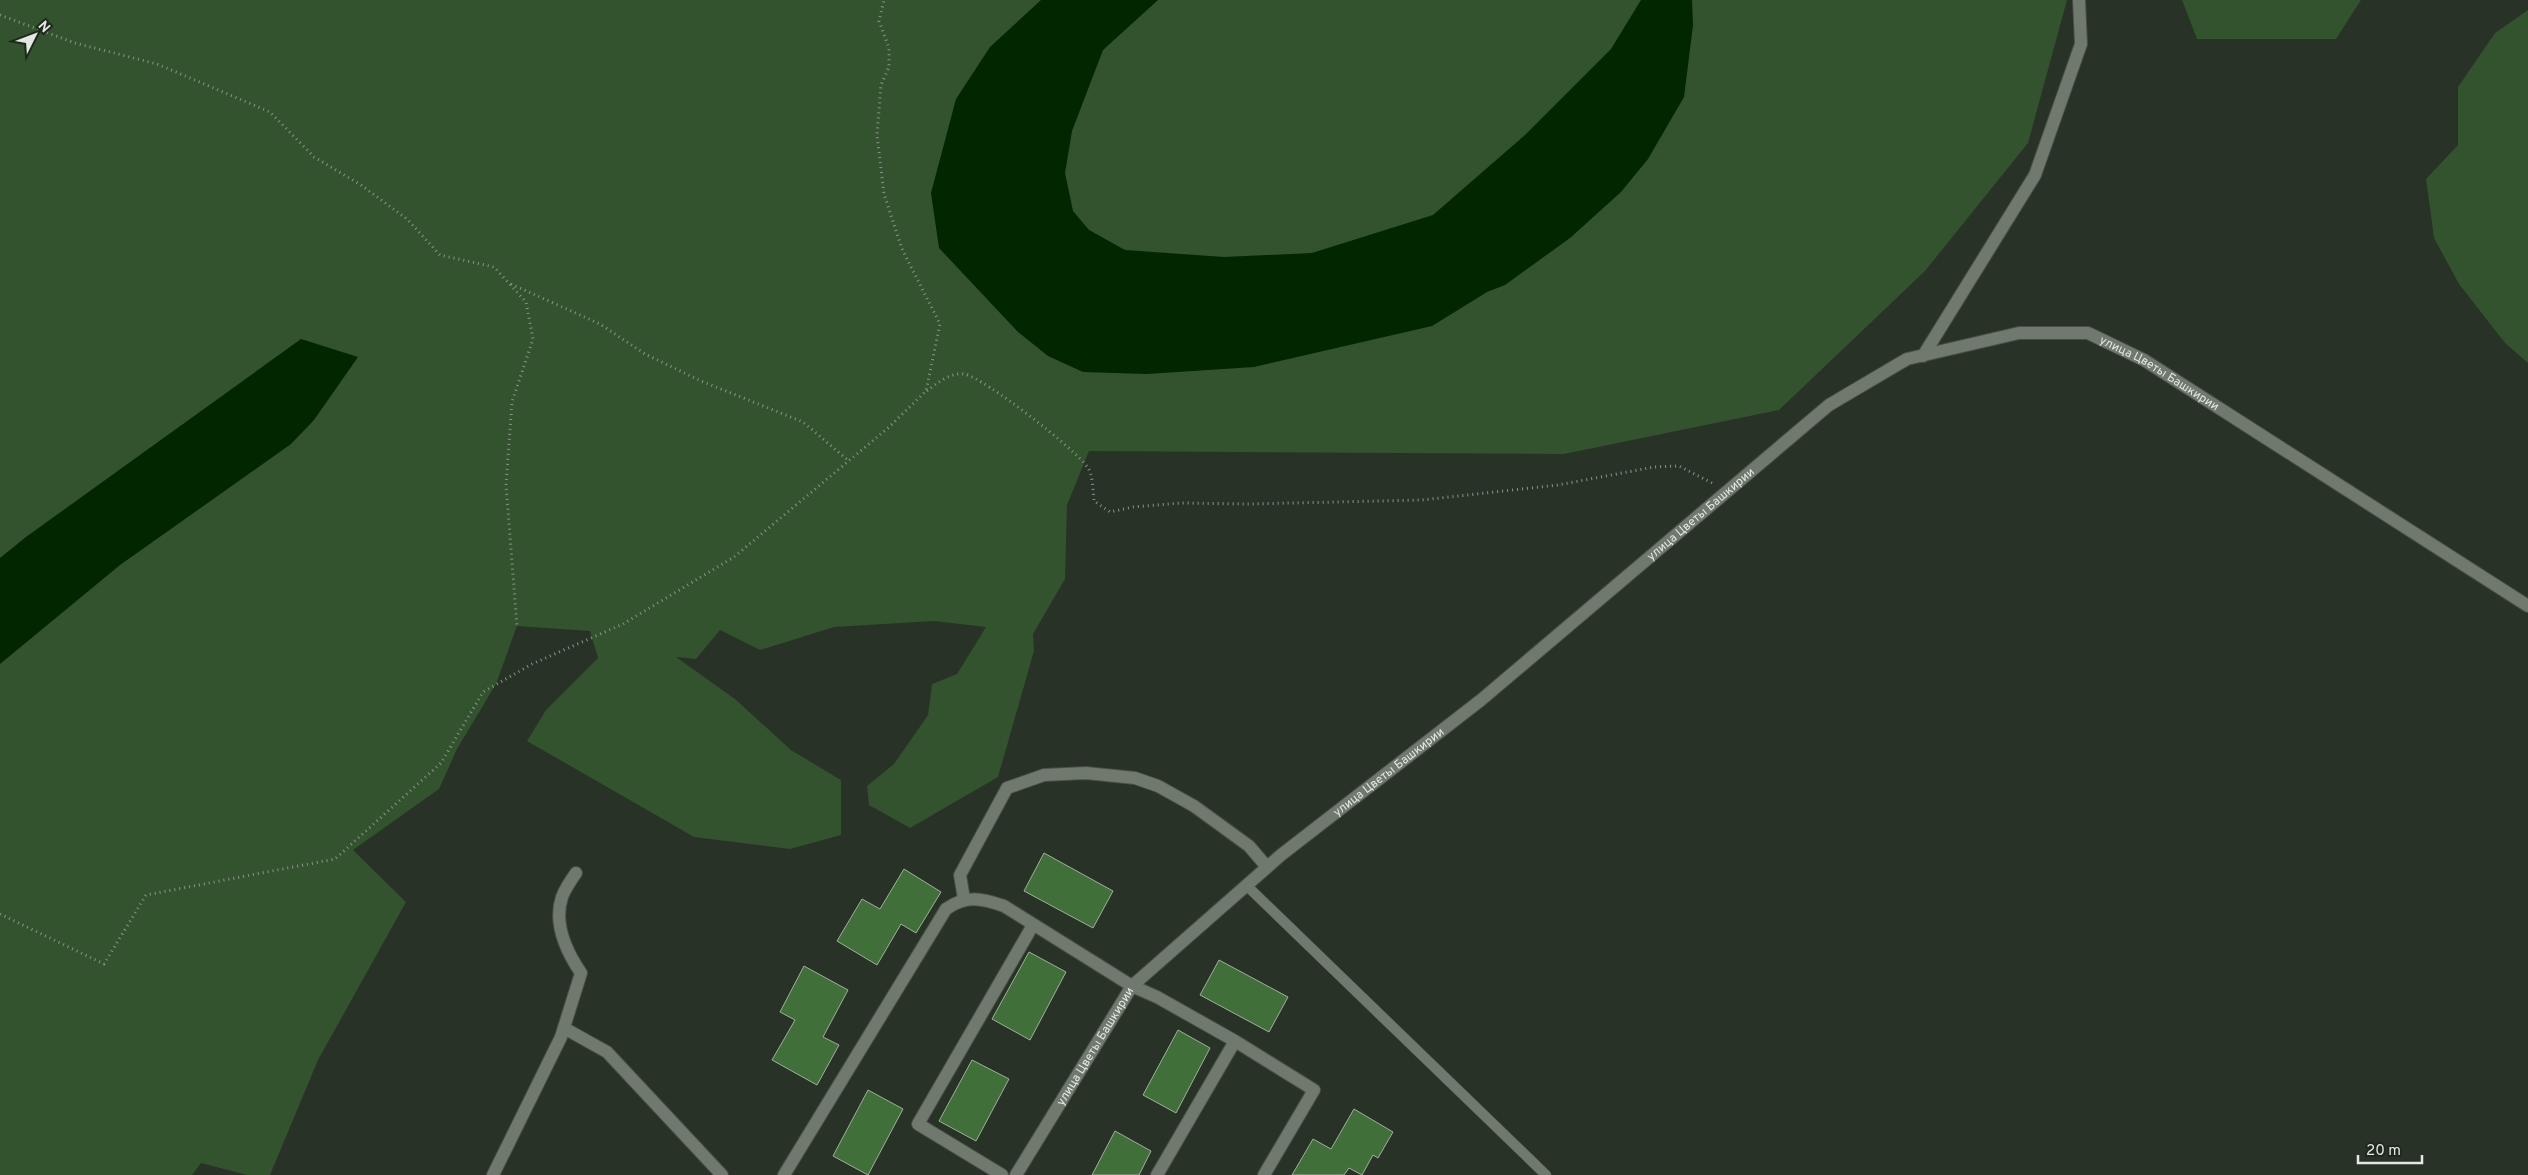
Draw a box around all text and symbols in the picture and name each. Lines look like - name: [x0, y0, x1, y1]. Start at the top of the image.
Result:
- north arrow: [10, 10, 60, 60]
- text: N: [34, 18, 53, 37]
- street label: улица Цветы Башкирии: [2097, 333, 2222, 415]
- street label: улица Цветы Башкирии: [1644, 464, 1758, 565]
- street label: улица Цветы Башкирии: [1330, 724, 1448, 821]
- street label: улица Цветы Башкирии: [1053, 985, 1138, 1109]
- scale bar: [2358, 1132, 2422, 1164]
- text: 20 m: [2366, 1142, 2401, 1161]

